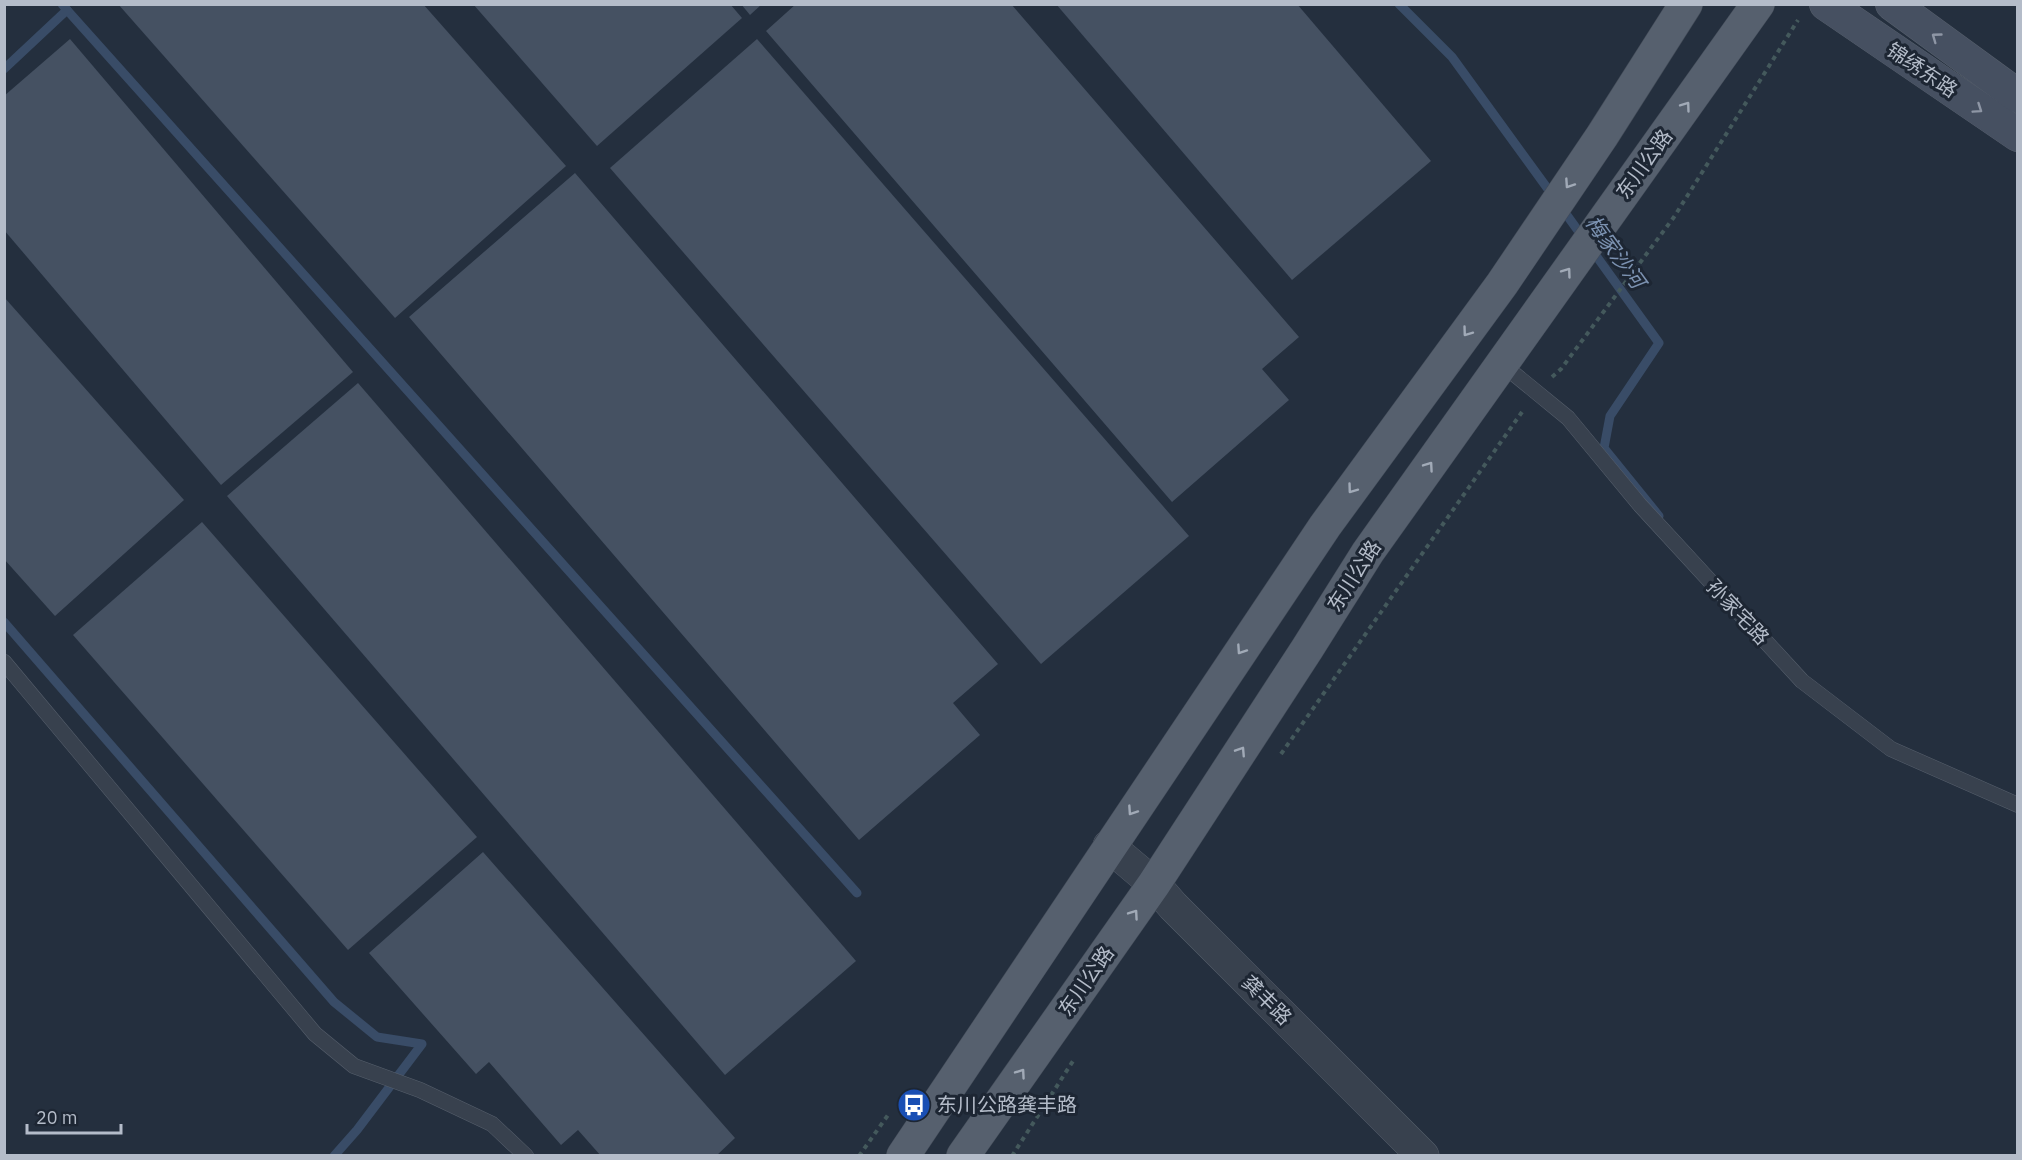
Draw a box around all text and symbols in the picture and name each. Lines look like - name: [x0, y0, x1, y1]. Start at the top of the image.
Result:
- one-way arrow: [1932, 34, 1943, 45]
- street label: 锦绣东路: [1882, 36, 1963, 103]
- one-way arrow: [1679, 101, 1690, 112]
- one-way arrow: [1972, 101, 1983, 112]
- street label: 东川公路: [1609, 123, 1678, 204]
- one-way arrow: [1566, 178, 1577, 189]
- water label: 梅家沙河: [1580, 209, 1654, 297]
- one-way arrow: [1560, 267, 1571, 278]
- one-way arrow: [1463, 325, 1474, 336]
- one-way arrow: [1422, 461, 1433, 472]
- one-way arrow: [1348, 483, 1359, 494]
- street label: 东川公路: [1320, 535, 1387, 617]
- street label: 孙家宅路: [1701, 573, 1776, 650]
- one-way arrow: [1238, 643, 1249, 654]
- one-way arrow: [1234, 747, 1245, 758]
- one-way arrow: [1128, 805, 1139, 816]
- one-way arrow: [1126, 909, 1137, 920]
- street label: 东川公路: [1052, 940, 1120, 1021]
- street label: 龚丰路: [1237, 969, 1298, 1030]
- one-way arrow: [1014, 1069, 1025, 1080]
- bus stop icon: 东川公路龚丰路: [896, 1087, 932, 1123]
- place label: 东川公路龚丰路: [937, 1091, 1077, 1118]
- scale bar: [27, 1097, 122, 1135]
- text: 20 m: [36, 1106, 78, 1129]

